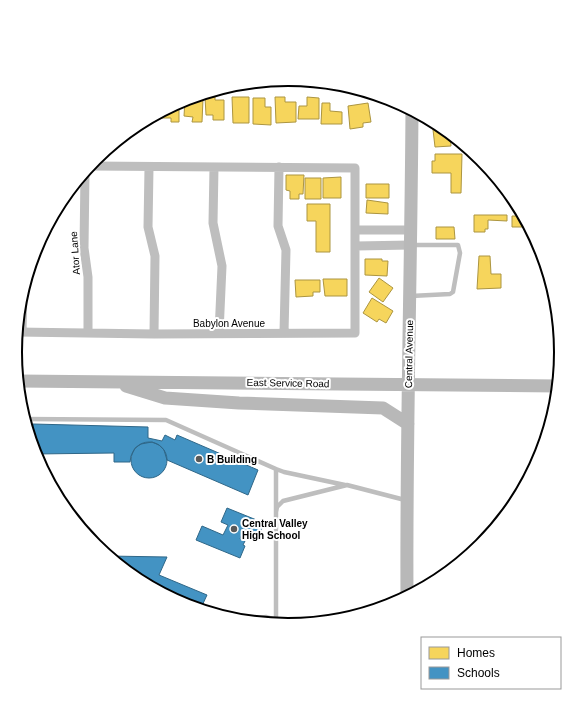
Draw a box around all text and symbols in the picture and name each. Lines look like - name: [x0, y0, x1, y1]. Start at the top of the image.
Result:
- street label: Ator Lane: [68, 231, 82, 275]
- street label: Babylon Avenue: [193, 318, 265, 329]
- street label: Central Avenue: [403, 319, 415, 388]
- street label: East Service Road: [246, 377, 330, 389]
- marker: B Building: [194, 454, 204, 464]
- place label: B Building: [207, 454, 257, 465]
- place label: Central Valley High School: [242, 518, 308, 541]
- marker: Central Valley High School: [229, 524, 239, 534]
- legend: [421, 637, 561, 689]
- text: Homes: [457, 646, 495, 660]
- text: Schools: [457, 666, 500, 680]

